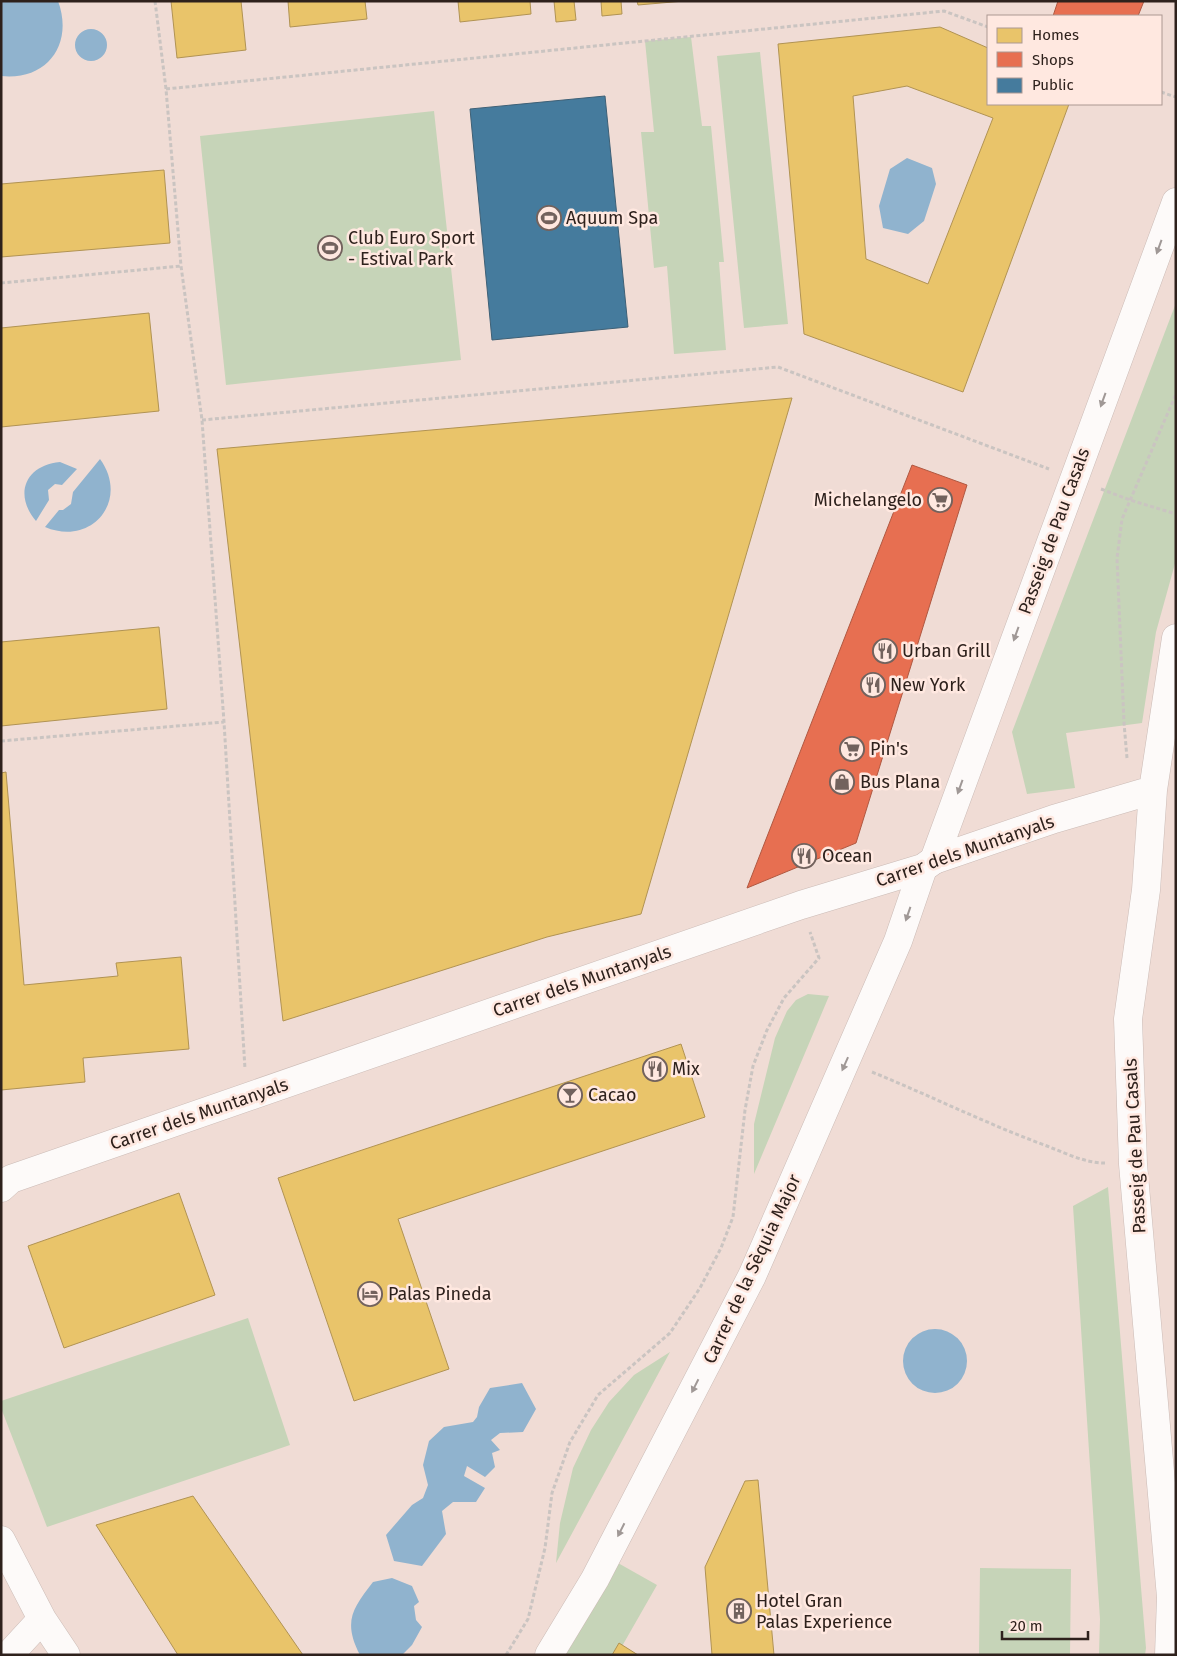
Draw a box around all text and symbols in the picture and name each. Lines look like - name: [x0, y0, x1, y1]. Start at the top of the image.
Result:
- legend: [987, 15, 1162, 105]
- text: Homes: [1032, 26, 1079, 44]
- text: Shops: [1032, 51, 1074, 69]
- text: Public: [1032, 76, 1074, 94]
- sports icon: Aquum Spa: [536, 205, 562, 231]
- place label: Aquum Spa: [566, 207, 658, 229]
- place label: Club Euro Sport - Estival Park: [348, 227, 476, 270]
- sports icon: Club Euro Sport - Estival Park: [317, 235, 343, 261]
- one-way arrow: [1155, 240, 1162, 255]
- one-way arrow: [1099, 393, 1107, 408]
- street label: Passeig de Pau Casals: [1014, 445, 1094, 617]
- supermarket icon: Michelangelo: [927, 487, 953, 513]
- place label: Michelangelo: [814, 489, 922, 511]
- one-way arrow: [1012, 627, 1019, 642]
- restaurant icon: Urban Grill: [872, 638, 898, 664]
- place label: Urban Grill: [902, 640, 990, 662]
- restaurant icon: New York: [860, 672, 886, 698]
- place label: New York: [890, 674, 966, 696]
- supermarket icon: Pin's: [839, 736, 865, 762]
- place label: Pin's: [870, 738, 908, 760]
- shop icon: Bus Plana: [829, 769, 855, 795]
- place label: Bus Plana: [860, 771, 940, 793]
- one-way arrow: [956, 780, 964, 795]
- street label: Carrer dels Muntanyals: [873, 810, 1057, 892]
- restaurant icon: Ocean: [791, 843, 817, 869]
- place label: Ocean: [822, 845, 873, 867]
- one-way arrow: [903, 907, 911, 922]
- street label: Carrer dels Muntanyals: [490, 940, 674, 1022]
- restaurant icon: Mix: [642, 1056, 668, 1082]
- one-way arrow: [840, 1057, 848, 1071]
- place label: Mix: [672, 1058, 700, 1080]
- street label: Passeig de Pau Casals: [1119, 1058, 1151, 1234]
- street label: Carrer dels Muntanyals: [107, 1073, 291, 1155]
- bar icon: Cacao: [557, 1082, 583, 1108]
- place label: Cacao: [588, 1084, 636, 1106]
- street label: Carrer de la Sèquia Major: [698, 1171, 806, 1367]
- hotel icon: Palas Pineda: [357, 1281, 383, 1307]
- place label: Palas Pineda: [388, 1283, 492, 1305]
- one-way arrow: [691, 1379, 699, 1393]
- one-way arrow: [617, 1523, 625, 1537]
- place label: Hotel Gran Palas Experience: [756, 1590, 892, 1633]
- building icon: Hotel Gran Palas Experience: [726, 1598, 752, 1624]
- scale bar: [1002, 1608, 1088, 1640]
- text: 20 m: [1010, 1617, 1043, 1635]

